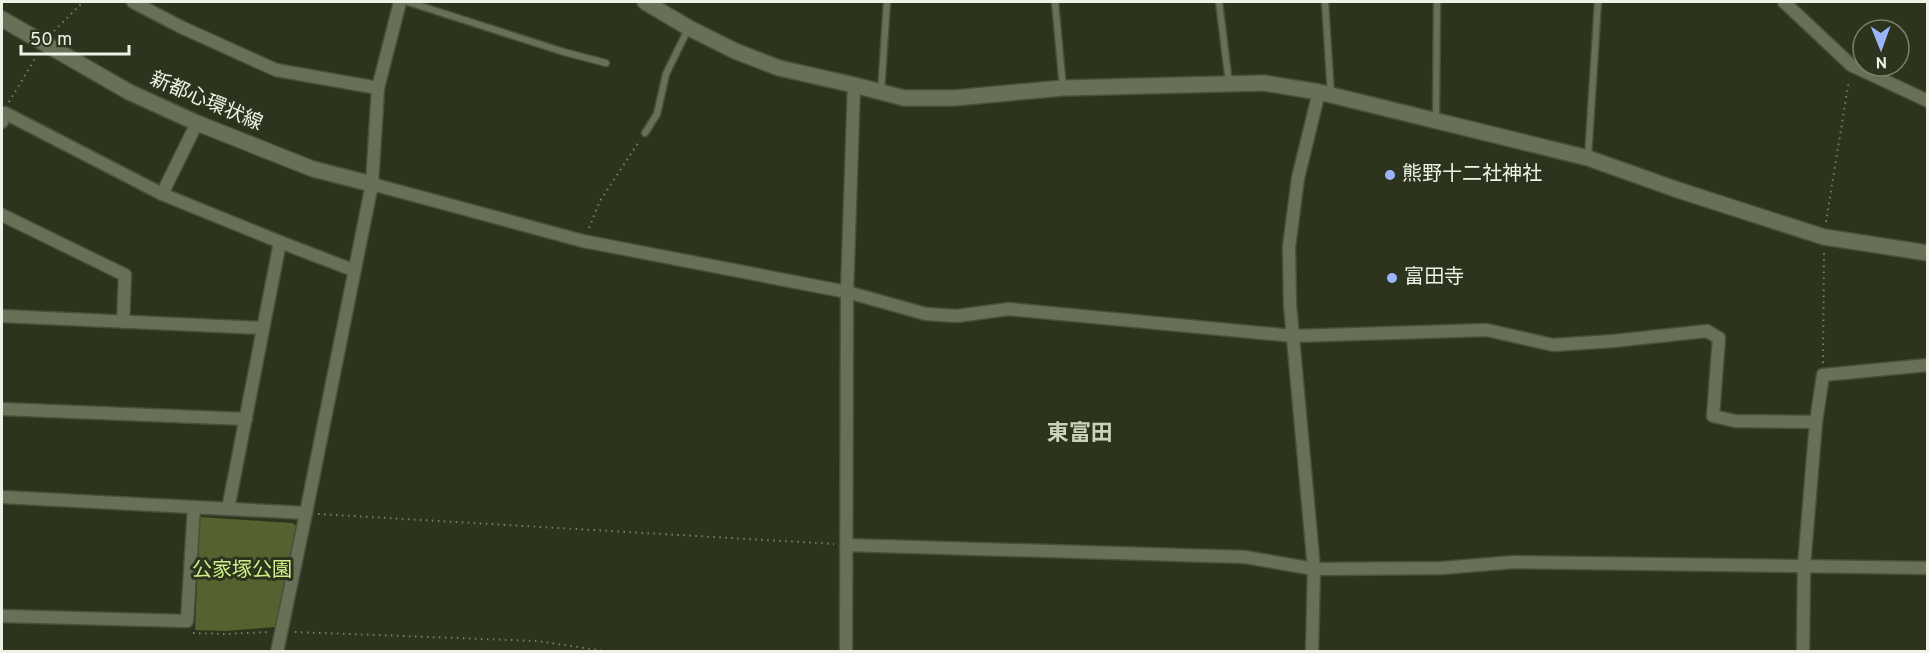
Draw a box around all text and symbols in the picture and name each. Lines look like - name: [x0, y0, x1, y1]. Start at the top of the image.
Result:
- scale bar: [21, 18, 129, 56]
- north arrow: [1851, 18, 1911, 78]
- text: 50 m: [30, 29, 72, 52]
- text: N: [1875, 51, 1887, 71]
- street label: 新都心環状線: [146, 67, 266, 137]
- place label: 熊野十二社神社: [1402, 162, 1542, 188]
- marker: 熊野十二社神社: [1383, 168, 1397, 182]
- place label: 富田寺: [1404, 265, 1464, 291]
- marker: 富田寺: [1385, 271, 1399, 285]
- district label: 東富田: [1047, 421, 1113, 448]
- park label: 公家塚公園: [192, 558, 292, 584]

